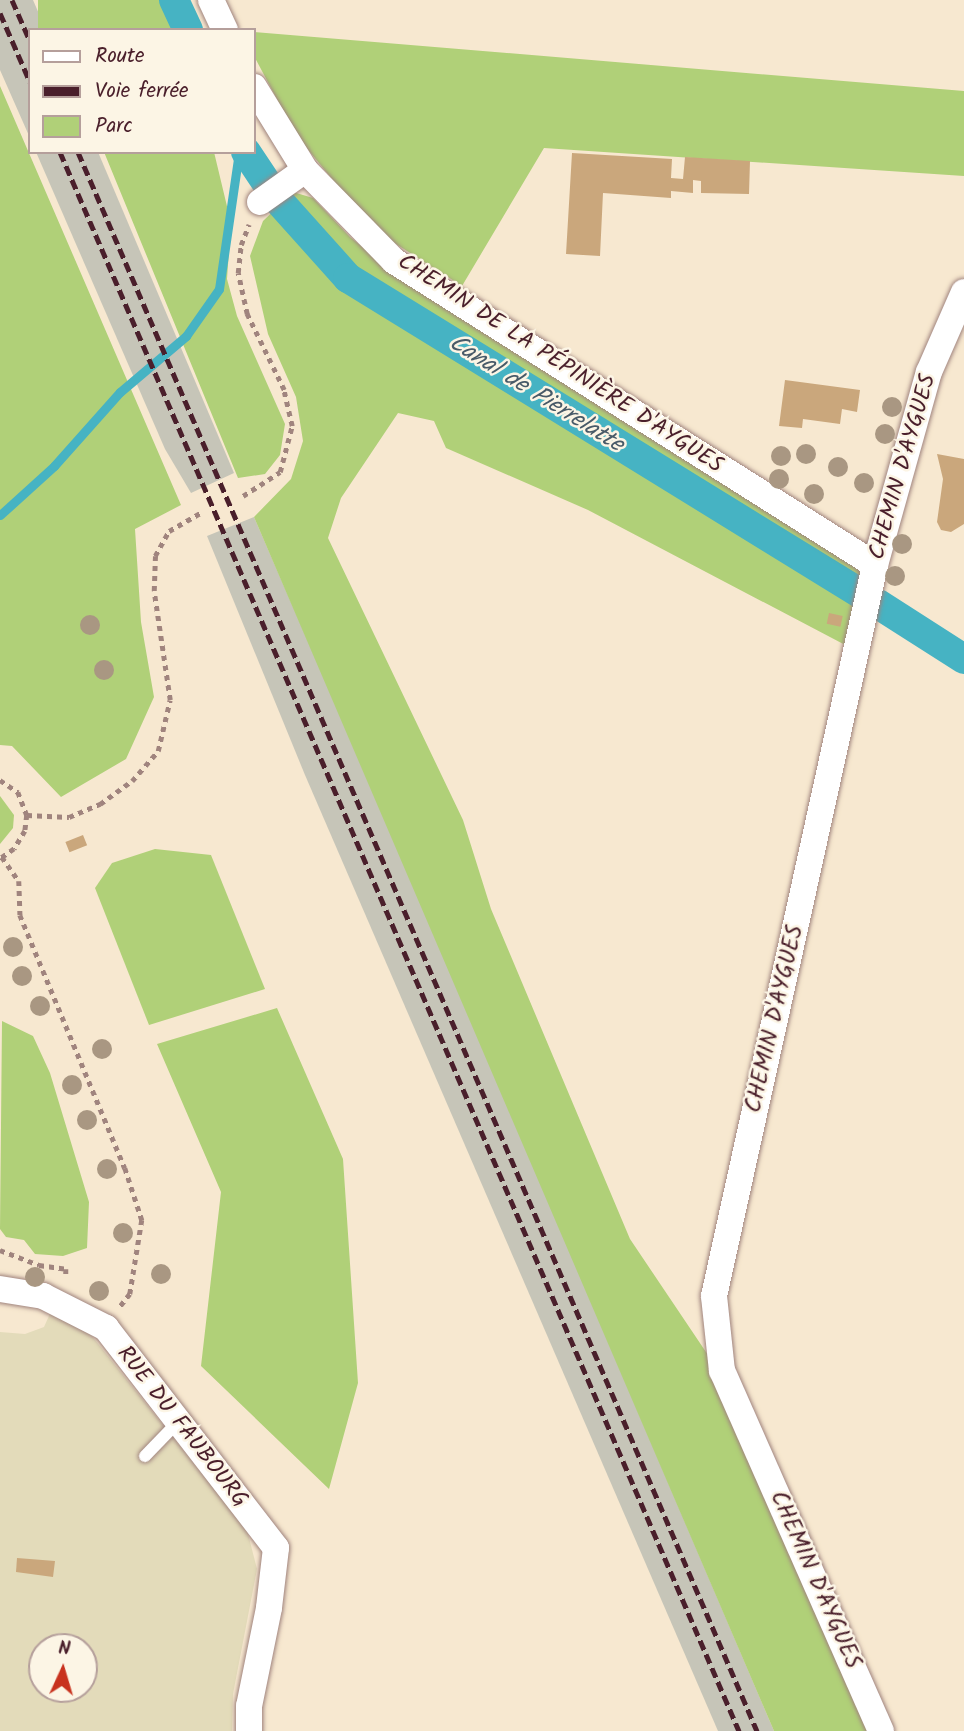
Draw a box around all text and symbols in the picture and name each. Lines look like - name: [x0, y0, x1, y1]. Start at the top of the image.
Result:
- legend: [28, 28, 256, 154]
- text: Route: [95, 40, 144, 73]
- text: Voie ferrée: [95, 75, 188, 108]
- text: Parc: [95, 110, 133, 143]
- street label: CHEMIN DE LA PÉPINIÈRE D'AYGUES: [392, 248, 728, 480]
- water label: Canal de Pierrelatte: [443, 329, 629, 459]
- street label: CHEMIN D'AYGUES: [863, 371, 943, 563]
- street label: CHEMIN D'AYGUES: [740, 923, 810, 1115]
- street label: RUE DU FAUBOURG: [110, 1341, 254, 1513]
- street label: CHEMIN D'AYGUES: [763, 1487, 867, 1673]
- north arrow: [28, 1633, 98, 1703]
- text: N: [57, 1634, 71, 1664]

